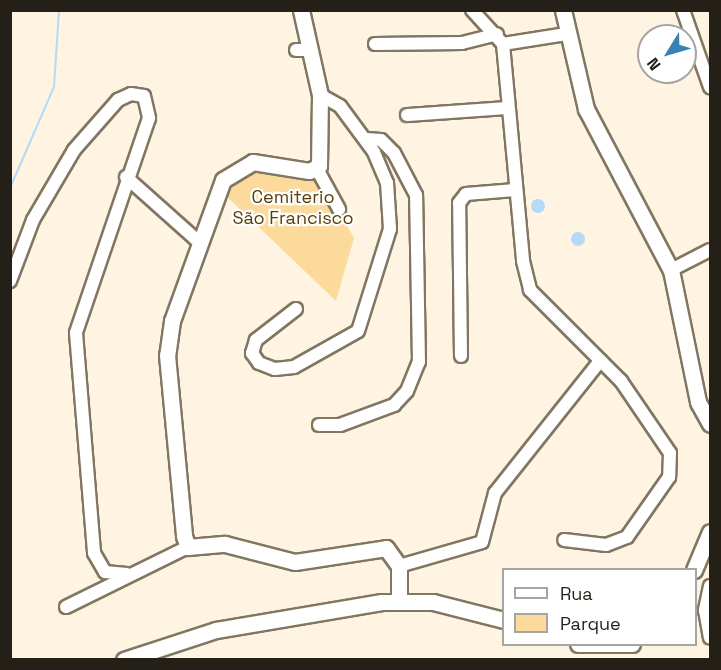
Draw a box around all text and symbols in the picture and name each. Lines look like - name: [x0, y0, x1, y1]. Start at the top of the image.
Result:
- north arrow: [637, 24, 697, 84]
- text: N: [642, 53, 665, 75]
- park label: Cemiterio São Francisco: [232, 187, 354, 230]
- legend: [502, 568, 697, 646]
- text: Rua: [560, 582, 593, 605]
- text: Parque: [560, 612, 621, 635]

